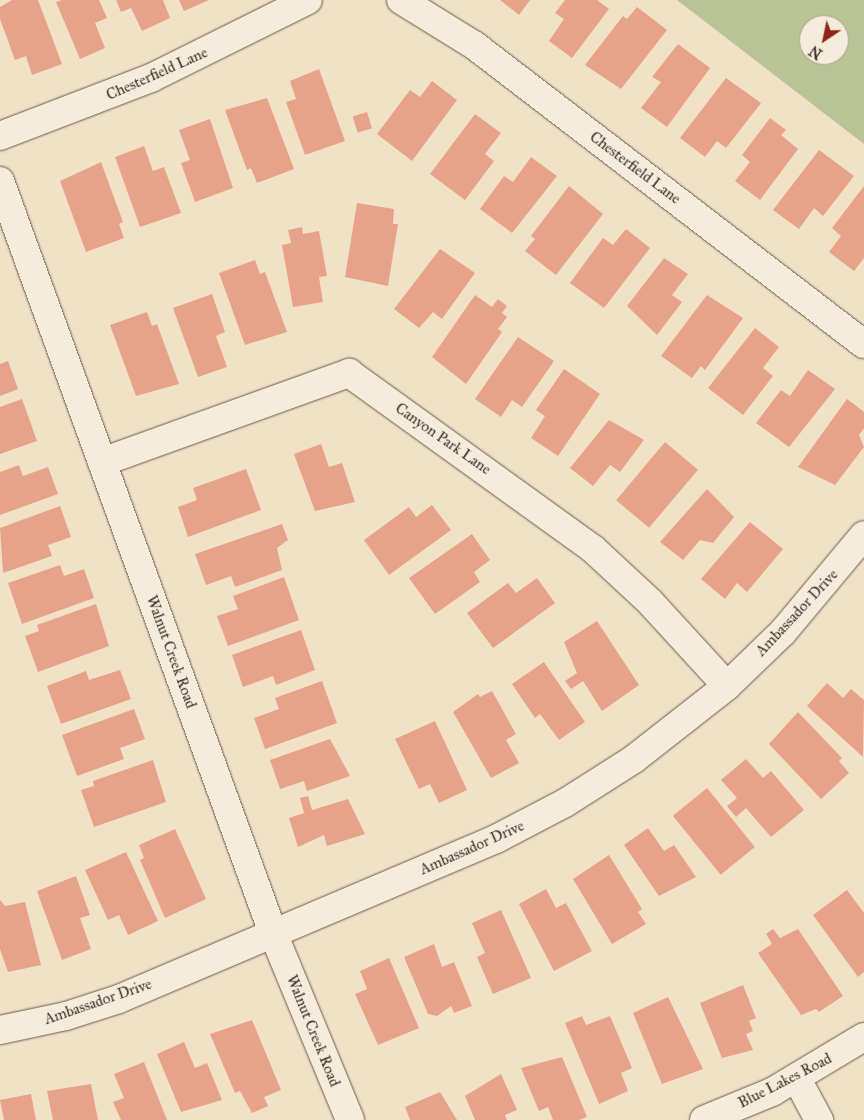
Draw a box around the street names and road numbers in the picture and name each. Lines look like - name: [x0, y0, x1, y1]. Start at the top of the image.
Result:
- street label: Chesterfield Lane: [104, 44, 210, 104]
- street label: Chesterfield Lane: [586, 128, 684, 208]
- street label: Canyon Park Lane: [392, 399, 494, 479]
- street label: Ambassador Drive: [752, 566, 842, 660]
- street label: Walnut Creek Road: [142, 593, 200, 711]
- street label: Ambassador Drive: [417, 817, 527, 879]
- street label: Walnut Creek Road: [282, 973, 344, 1089]
- street label: Ambassador Drive: [42, 975, 154, 1029]
- street label: Blue Lakes Road: [735, 1050, 835, 1112]

